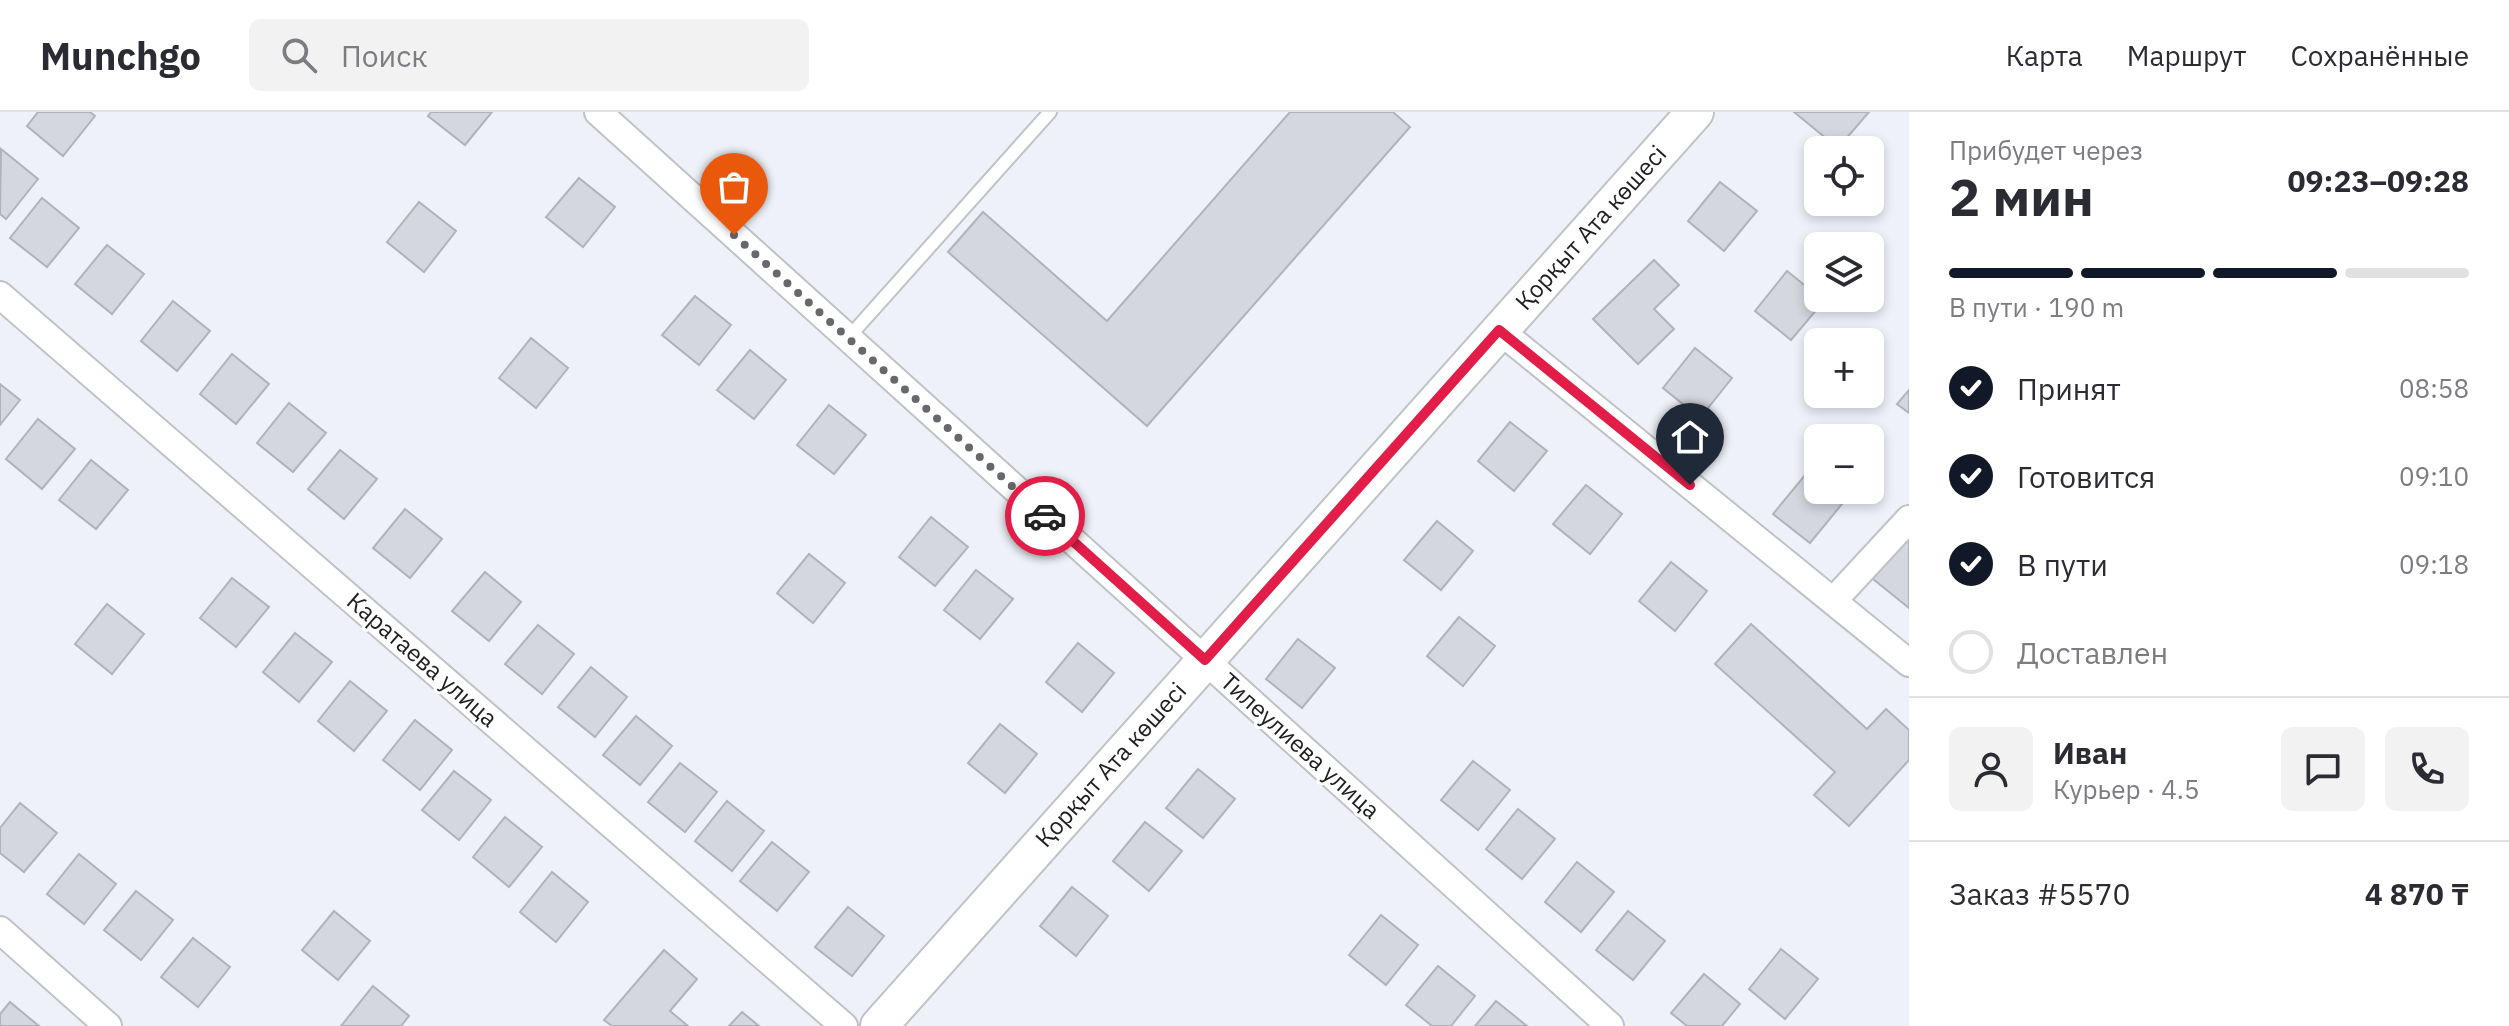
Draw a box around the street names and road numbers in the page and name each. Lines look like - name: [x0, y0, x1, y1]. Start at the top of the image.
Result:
- street label: Қорқыт Ата көшесі: [1508, 138, 1673, 317]
- street label: Каратаева улица: [340, 585, 505, 734]
- street label: Тилеулиева улица: [1214, 665, 1387, 826]
- street label: Қорқыт Ата көшесі: [1028, 675, 1193, 854]

